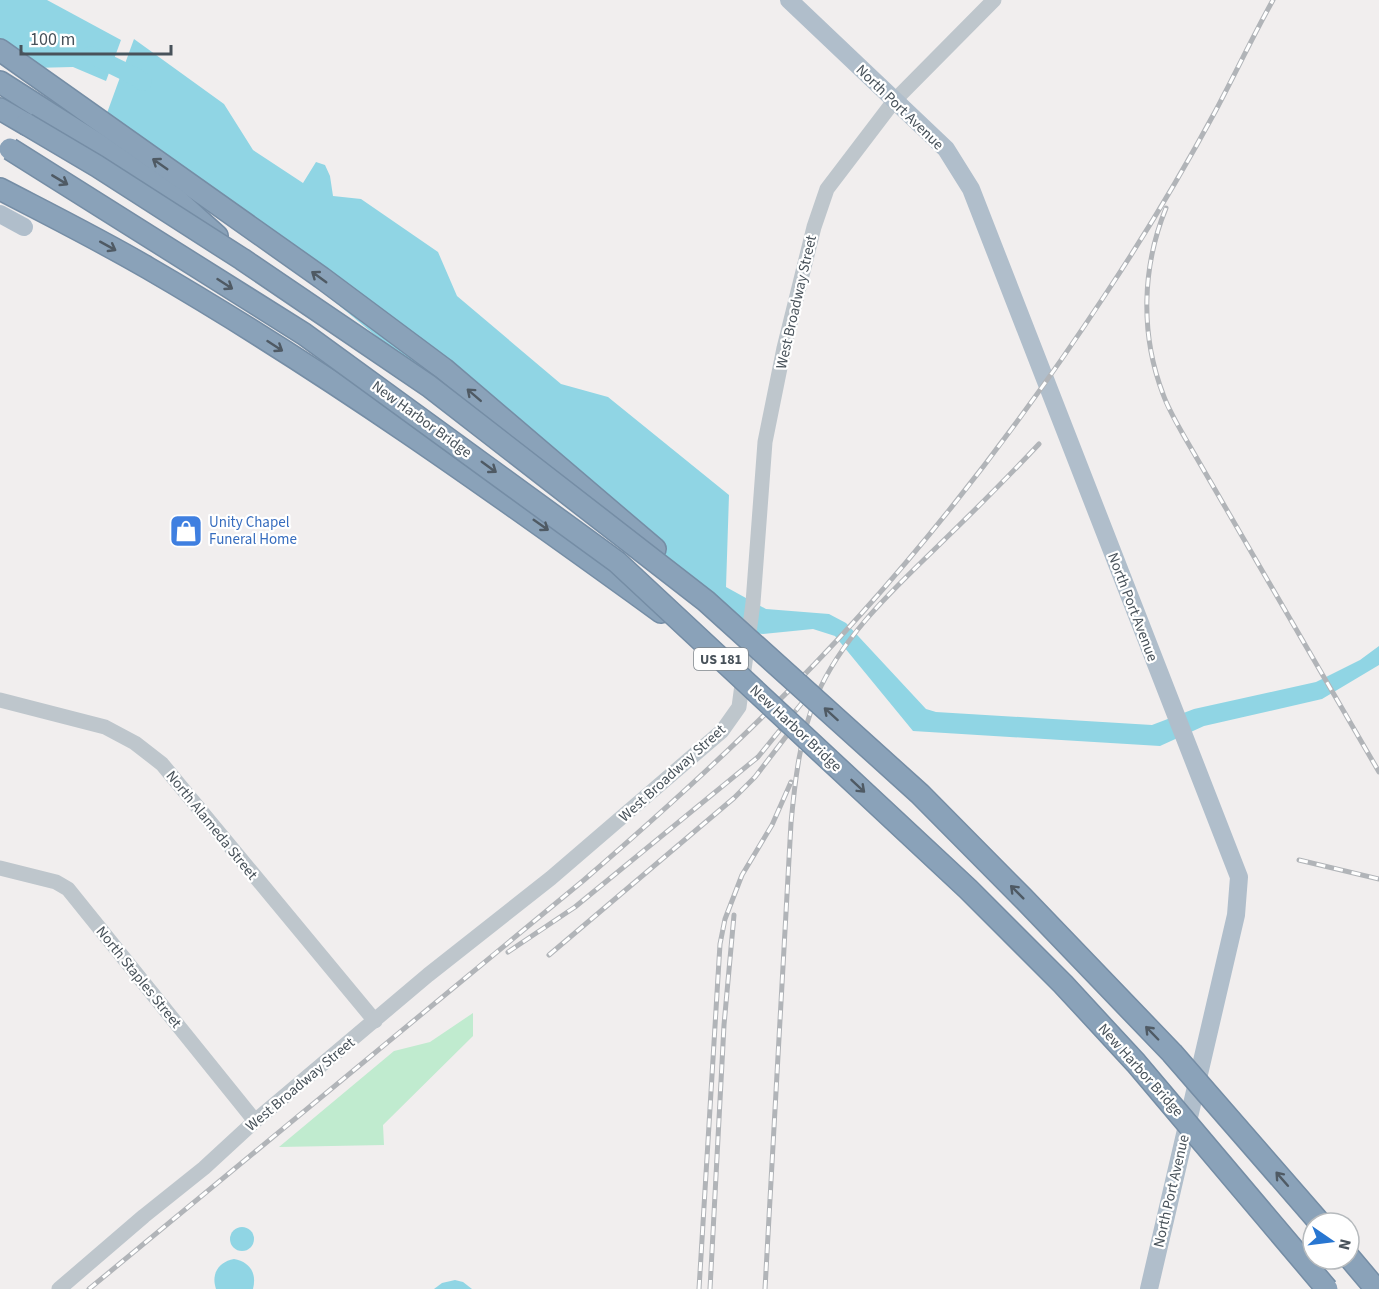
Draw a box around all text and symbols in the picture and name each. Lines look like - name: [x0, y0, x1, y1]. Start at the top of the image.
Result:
- scale bar: [21, 18, 171, 56]
- text: 100 m: [30, 27, 75, 52]
- street label: North Port Avenue: [851, 60, 948, 155]
- one-way arrow: [153, 158, 169, 170]
- one-way arrow: [51, 174, 68, 186]
- street label: West Broadway Street: [771, 233, 822, 371]
- one-way arrow: [99, 240, 116, 252]
- one-way arrow: [312, 271, 328, 283]
- one-way arrow: [216, 278, 233, 290]
- one-way arrow: [266, 340, 283, 352]
- street label: New Harbor Bridge: [367, 376, 476, 463]
- one-way arrow: [467, 388, 482, 402]
- one-way arrow: [480, 461, 496, 473]
- place label: Unity Chapel Funeral Home: [209, 512, 297, 550]
- shop icon: Unity Chapel Funeral Home: [168, 513, 204, 549]
- one-way arrow: [532, 519, 548, 531]
- street label: North Port Avenue: [1102, 550, 1163, 665]
- road number: US 181: [694, 648, 748, 670]
- street label: New Harbor Bridge: [745, 680, 846, 777]
- one-way arrow: [824, 707, 839, 721]
- street label: West Broadway Street: [614, 720, 730, 827]
- street label: North Alameda Street: [161, 766, 262, 884]
- one-way arrow: [850, 779, 865, 793]
- one-way arrow: [1010, 885, 1025, 900]
- street label: North Staples Street: [91, 922, 186, 1033]
- street label: New Harbor Bridge: [1093, 1019, 1188, 1122]
- one-way arrow: [1145, 1025, 1160, 1040]
- street label: West Broadway Street: [241, 1032, 359, 1136]
- street label: North Port Avenue: [1148, 1133, 1195, 1250]
- one-way arrow: [1275, 1172, 1289, 1187]
- north arrow: [1301, 1211, 1361, 1271]
- text: N: [1333, 1237, 1357, 1252]

